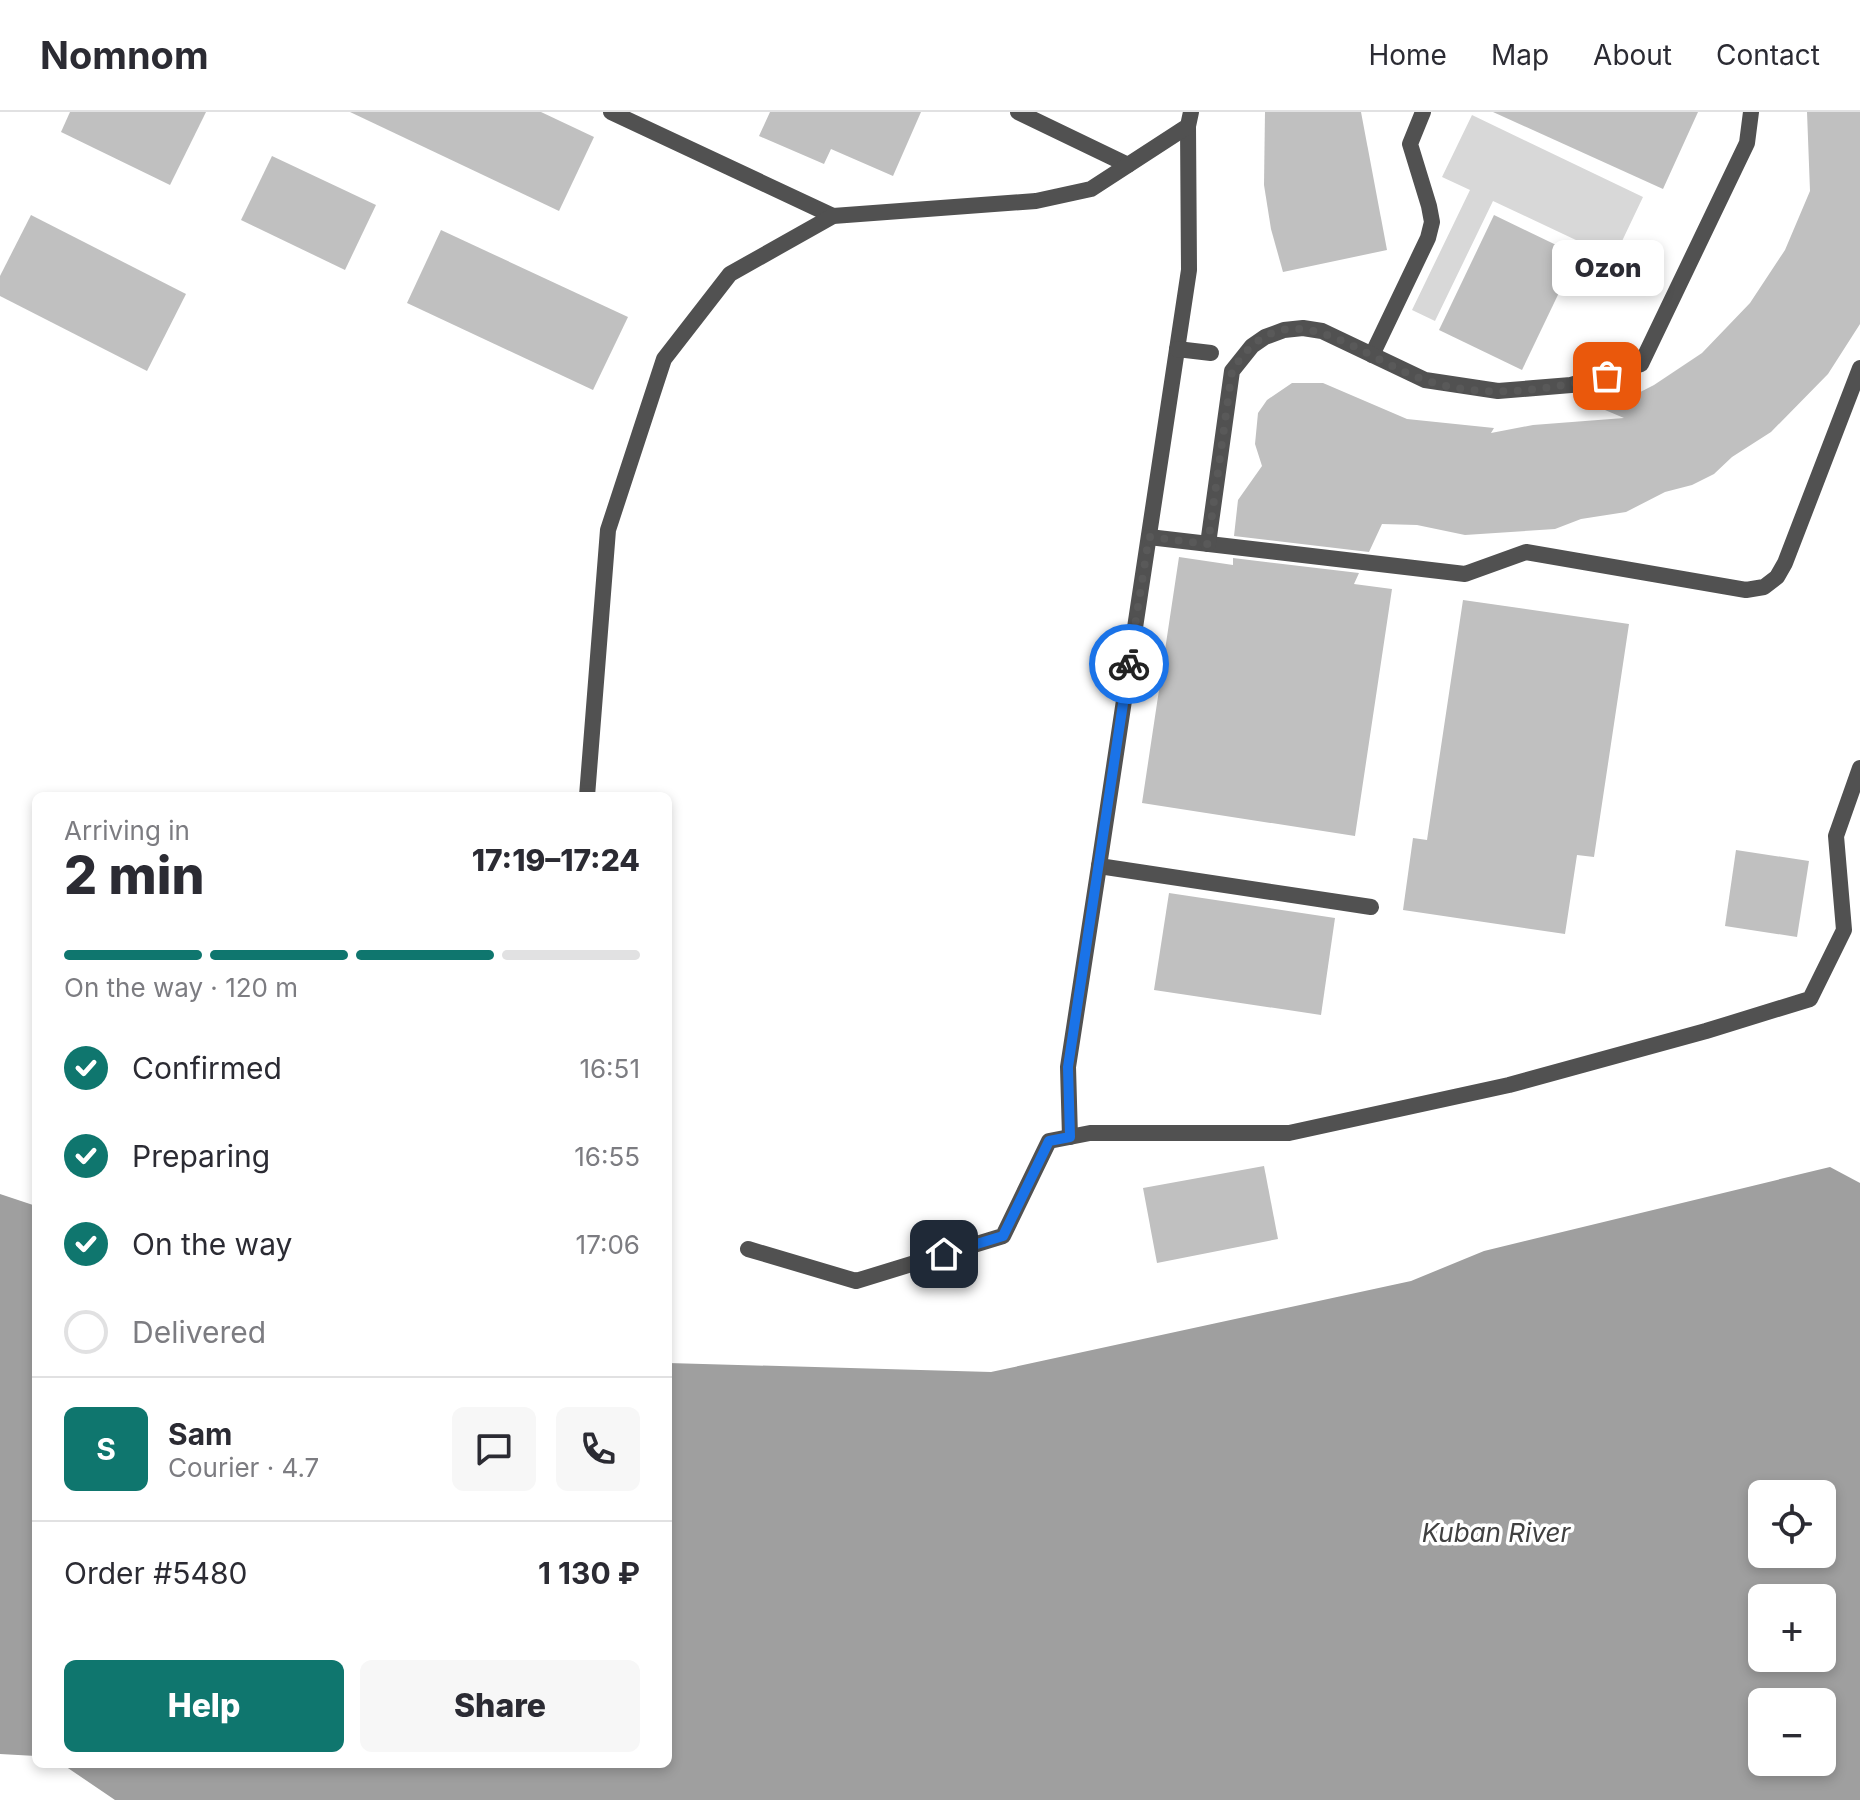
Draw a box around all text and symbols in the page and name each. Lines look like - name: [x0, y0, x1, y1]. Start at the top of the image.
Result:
- text: Nomnom: [40, 32, 209, 78]
- text: Home: [1368, 38, 1447, 72]
- text: Map: [1491, 38, 1549, 72]
- text: About: [1593, 38, 1672, 72]
- text: Contact: [1716, 38, 1820, 72]
- callout: Ozon: [1551, 240, 1663, 296]
- text: Ozon: [1574, 252, 1642, 283]
- pin: [1573, 342, 1641, 410]
- icon: bag: [1585, 354, 1629, 398]
- courier: [1089, 624, 1169, 704]
- icon: bike: [1107, 642, 1151, 686]
- text: Arriving in: [64, 815, 190, 846]
- text: 17:19–17:24: [472, 842, 640, 878]
- text: 2 min: [64, 844, 205, 907]
- text: On the way · 120 m: [64, 972, 298, 1003]
- icon: check: [64, 1046, 108, 1090]
- text: Confirmed: [132, 1050, 282, 1086]
- text: 16:51: [579, 1053, 640, 1084]
- icon: check: [64, 1134, 108, 1178]
- text: Preparing: [132, 1138, 270, 1174]
- text: 16:55: [574, 1141, 640, 1172]
- pin: [910, 1220, 978, 1288]
- icon: check: [64, 1222, 108, 1266]
- text: On the way: [132, 1226, 292, 1262]
- text: 17:06: [576, 1229, 640, 1260]
- icon: home: [922, 1232, 966, 1276]
- text: Delivered: [132, 1314, 266, 1350]
- button: chat: [452, 1407, 536, 1491]
- button: phone: [556, 1407, 640, 1491]
- text: Sam: [168, 1416, 232, 1452]
- text: S: [96, 1431, 116, 1467]
- text: Courier · 4.7: [168, 1452, 319, 1483]
- map controls: [1748, 1480, 1836, 1776]
- button: locate: [1748, 1480, 1836, 1568]
- water label: Kuban River: [1422, 1517, 1571, 1548]
- text: Order #5480: [64, 1555, 247, 1591]
- text: 1 130 ₽: [538, 1555, 640, 1591]
- button: +: [1748, 1584, 1836, 1672]
- button: Help: [64, 1660, 344, 1752]
- button: Share: [360, 1660, 640, 1752]
- button: −: [1748, 1688, 1836, 1776]

